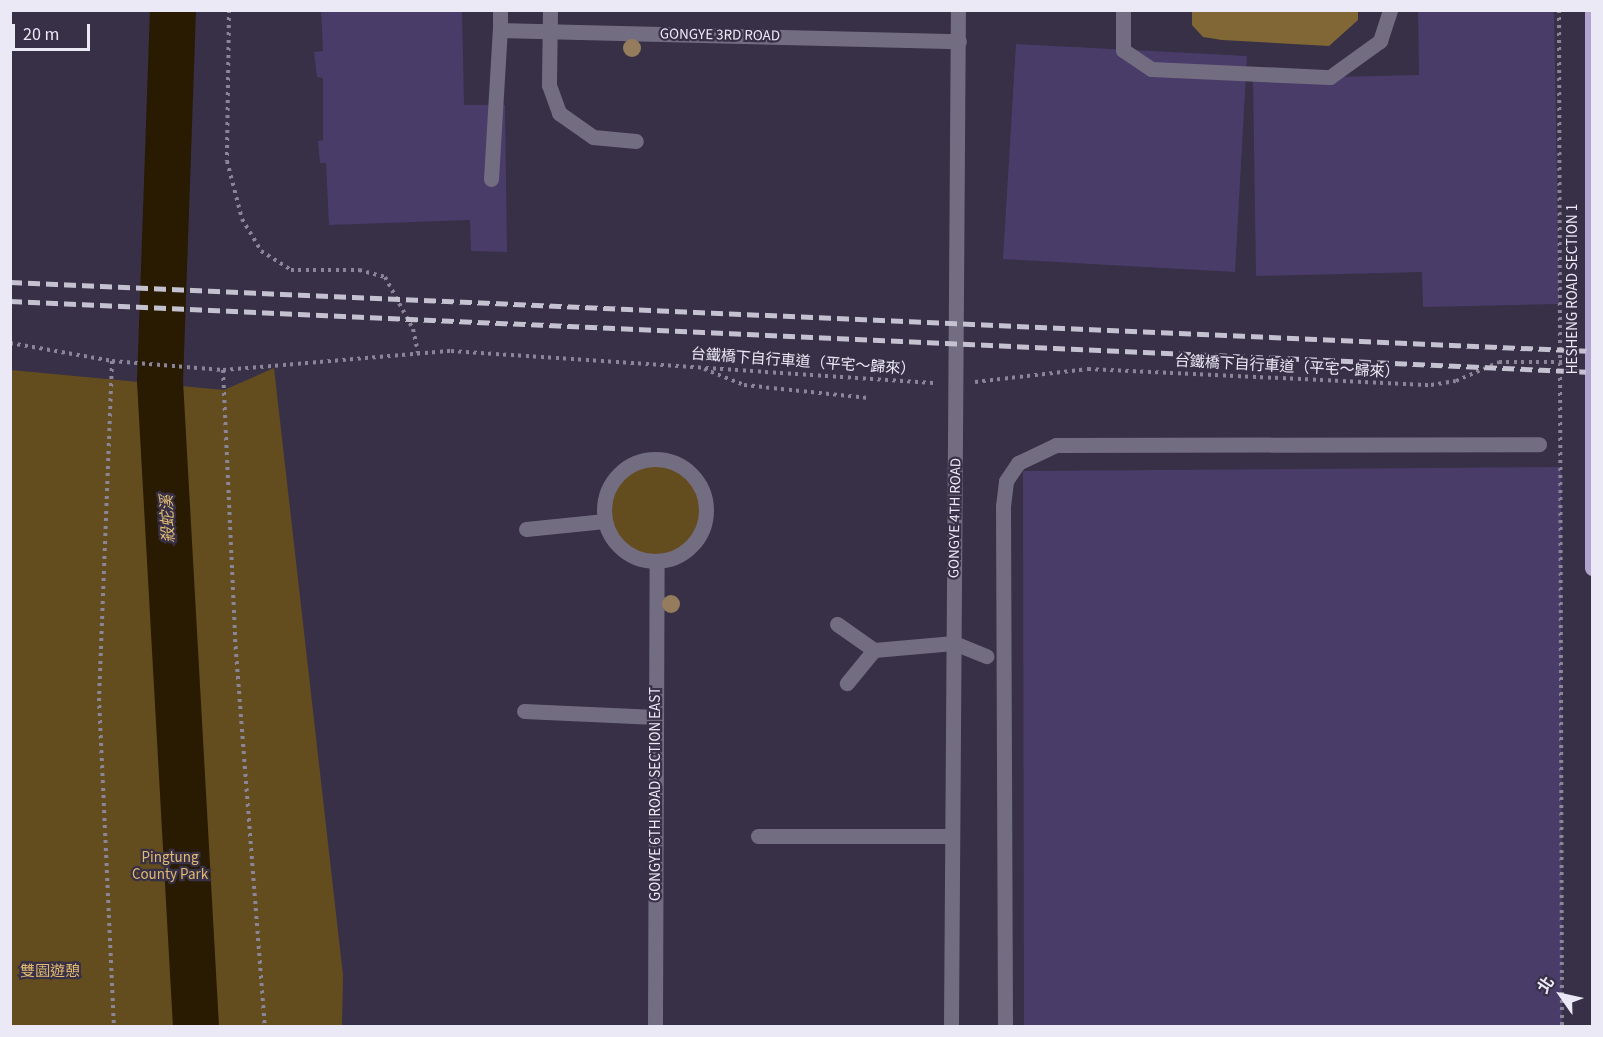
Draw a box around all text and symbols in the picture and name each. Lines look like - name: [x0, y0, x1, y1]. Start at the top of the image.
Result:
- scale bar: [15, 12, 93, 50]
- text: 20 m: [23, 22, 59, 47]
- street label: GONGYE 3RD ROAD: [660, 25, 780, 45]
- street label: HESHENG ROAD SECTION 1: [1564, 204, 1582, 374]
- street label: 台鐵橋下自行車道（平宅～歸來）: [690, 345, 916, 379]
- street label: 台鐵橋下自行車道（平宅～歸來）: [1174, 352, 1400, 382]
- street label: GONGYE 4TH ROAD: [945, 458, 965, 578]
- water label: 殺蛇溪: [157, 495, 179, 543]
- street label: GONGYE 6TH ROAD SECTION EAST: [647, 687, 665, 901]
- park label: Pingtung County Park: [132, 848, 208, 883]
- park label: 雙園遊憩: [20, 963, 80, 981]
- north arrow: [1531, 965, 1591, 1025]
- text: 北: [1532, 972, 1560, 998]

